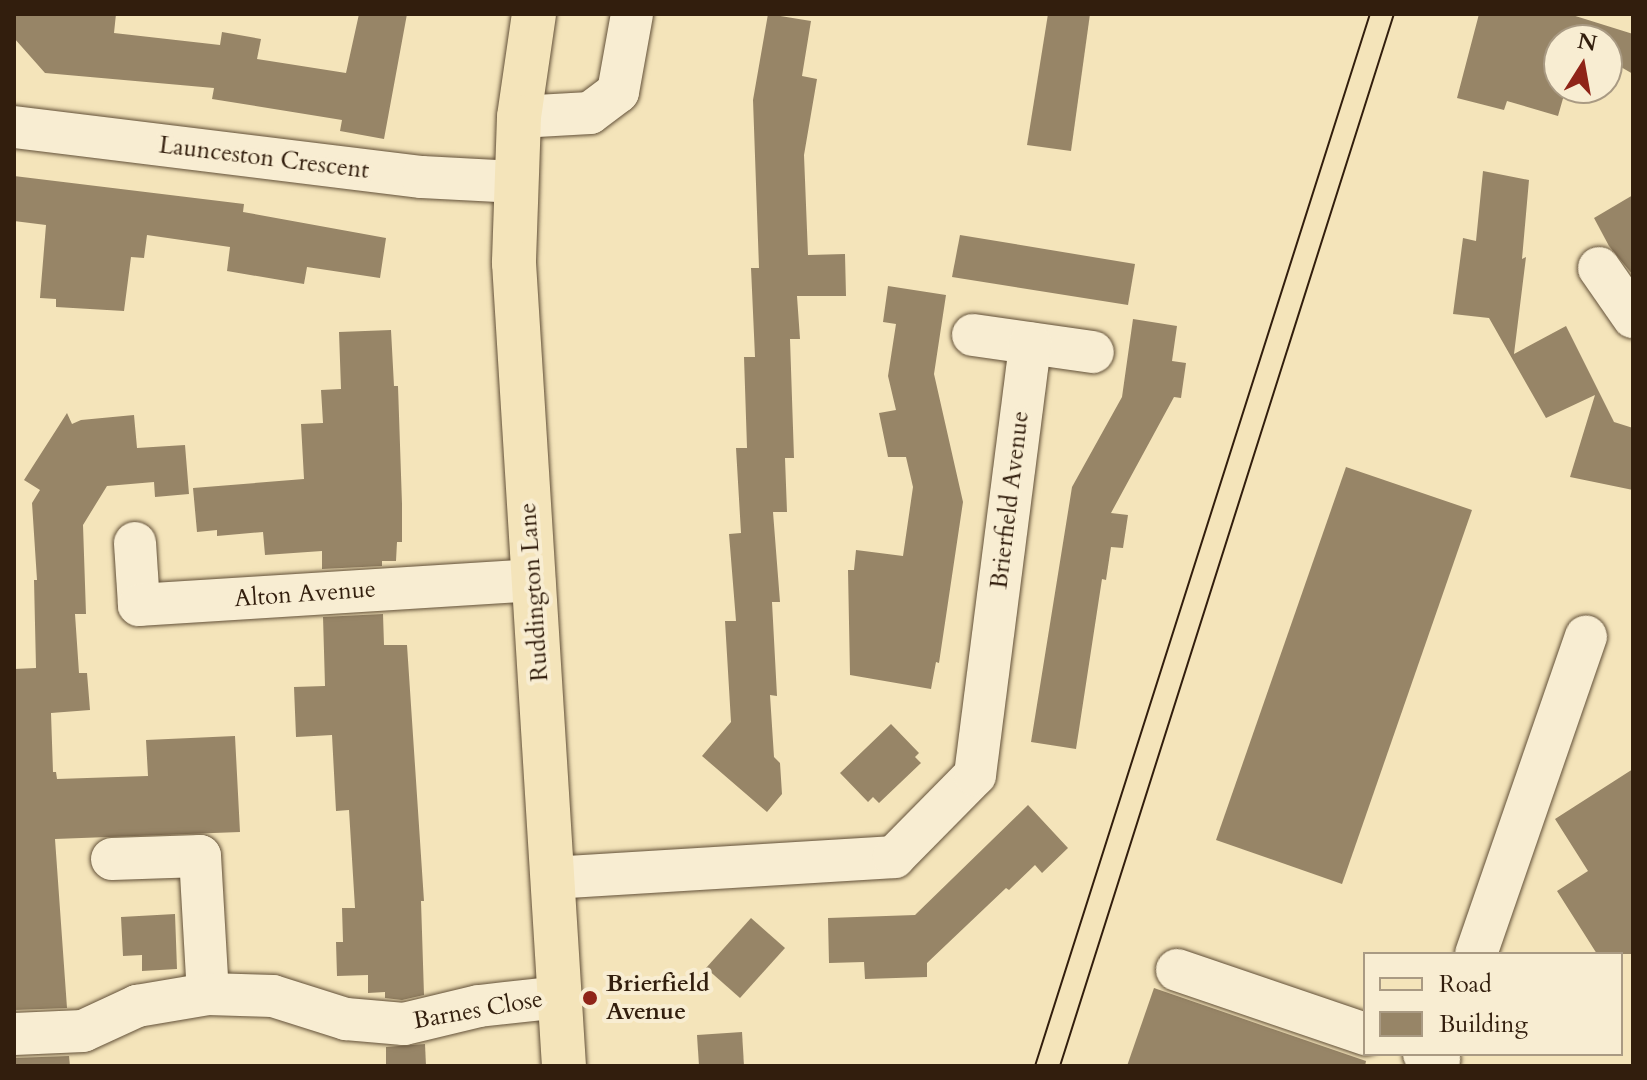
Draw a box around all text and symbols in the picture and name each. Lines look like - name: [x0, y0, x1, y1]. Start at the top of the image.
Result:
- north arrow: [1543, 24, 1623, 104]
- text: N: [1575, 26, 1599, 59]
- street label: Launceston Crescent: [157, 131, 371, 185]
- street label: Brierfield Avenue: [985, 409, 1035, 591]
- street label: Ruddington Lane: [513, 502, 555, 682]
- street label: Alton Avenue: [233, 575, 377, 613]
- legend: [1363, 952, 1623, 1056]
- text: Road: [1439, 968, 1492, 1001]
- place label: Brierfield Avenue: [606, 970, 710, 1026]
- street label: Barnes Close: [411, 984, 545, 1036]
- marker: Brierfield Avenue: [581, 989, 599, 1007]
- text: Building: [1439, 1008, 1528, 1041]

